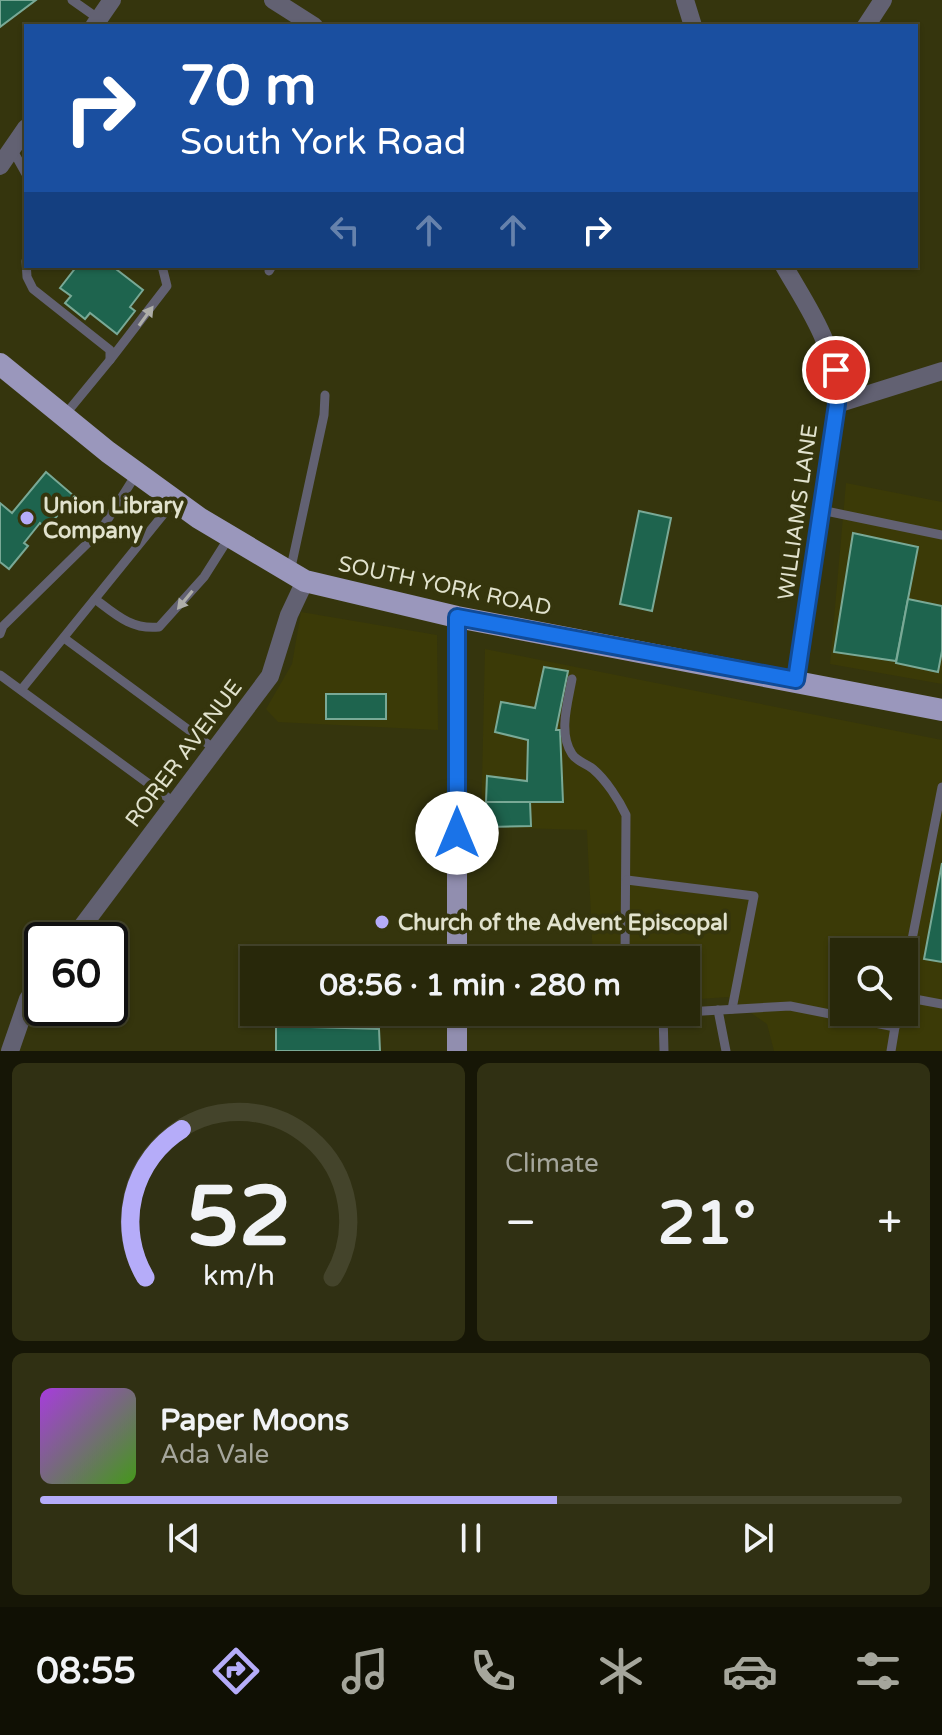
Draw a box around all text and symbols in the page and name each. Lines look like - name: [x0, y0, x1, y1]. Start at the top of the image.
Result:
- text: 70 m: [180, 53, 316, 120]
- icon: right: [48, 56, 152, 160]
- text: South York Road: [180, 121, 466, 164]
- icon: left: [323, 208, 367, 252]
- icon: ahead: [407, 208, 451, 252]
- icon: ahead: [491, 208, 535, 252]
- icon: right: [575, 208, 619, 252]
- one-way arrow: [138, 305, 153, 326]
- pin: [802, 336, 870, 404]
- icon: arrive: [814, 348, 858, 392]
- street label: WILLIAMS LANE: [773, 422, 823, 602]
- place label: Union Library Company: [43, 493, 184, 544]
- marker: Union Library Company: [18, 509, 36, 527]
- street label: SOUTH YORK ROAD: [336, 551, 554, 621]
- one-way arrow: [177, 589, 194, 609]
- street label: RORER AVENUE: [120, 675, 248, 832]
- position arrow: [415, 791, 499, 875]
- place label: Church of the Advent Episcopal: [398, 910, 728, 936]
- marker: Church of the Advent Episcopal: [373, 913, 391, 931]
- speed limit sign: 60: [24, 922, 128, 1026]
- map controls: [830, 938, 918, 1026]
- button: search: [830, 938, 918, 1026]
- text: 08:56 · 1 min · 280 m: [319, 967, 621, 1004]
- text: Climate: [505, 1148, 599, 1179]
- text: 52: [186, 1168, 291, 1268]
- text: 21°: [658, 1188, 756, 1260]
- text: −: [505, 1197, 536, 1250]
- text: +: [877, 1197, 902, 1250]
- text: km/h: [203, 1259, 274, 1293]
- text: Paper Moons: [160, 1402, 349, 1439]
- text: Ada Vale: [160, 1439, 269, 1470]
- icon: previous: [162, 1516, 206, 1560]
- icon: pause: [449, 1516, 493, 1560]
- icon: next: [736, 1516, 780, 1560]
- icon: directions: [208, 1643, 264, 1699]
- icon: music: [337, 1643, 393, 1699]
- icon: phone: [465, 1643, 521, 1699]
- icon: climate: [593, 1643, 649, 1699]
- icon: car: [722, 1643, 778, 1699]
- icon: filters: [850, 1643, 906, 1699]
- text: 08:55: [36, 1650, 136, 1693]

